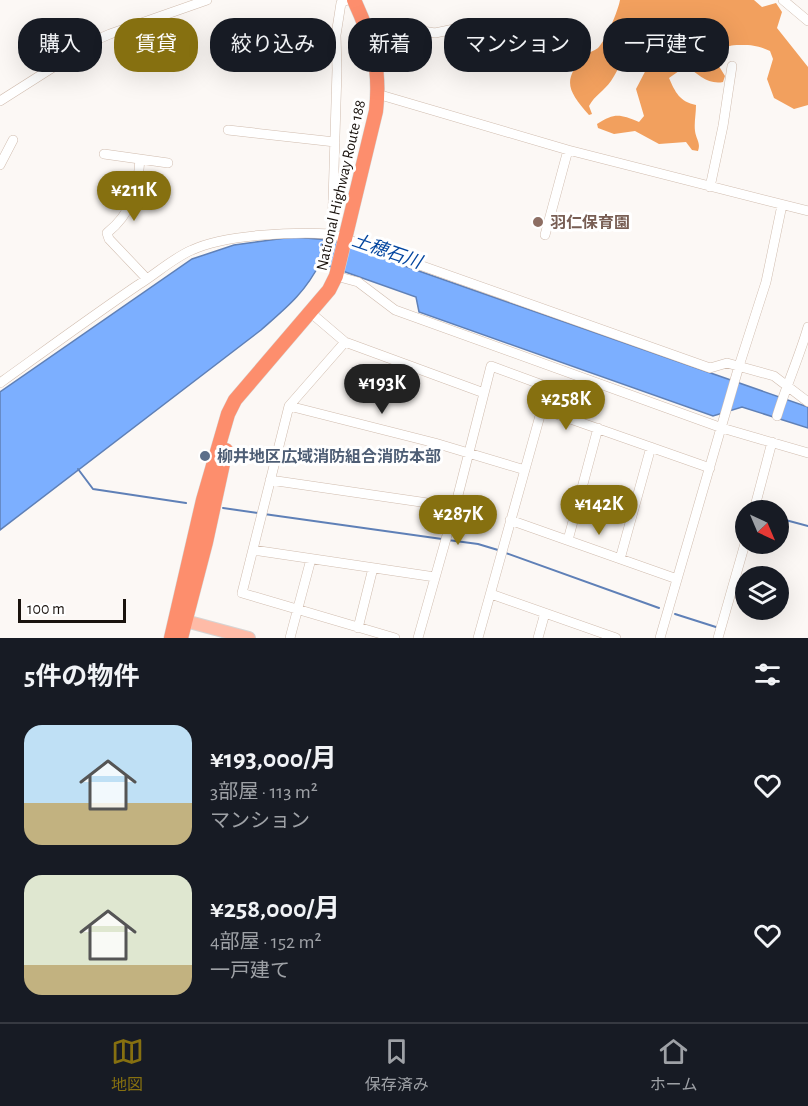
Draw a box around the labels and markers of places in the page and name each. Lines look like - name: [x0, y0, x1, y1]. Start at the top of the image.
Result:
- pin: ¥211K: [92, 171, 176, 222]
- place label: 羽仁保育園: [550, 214, 630, 231]
- marker: 羽仁保育園: [531, 215, 545, 229]
- pin: ¥193K: [340, 364, 424, 415]
- pin: ¥258K: [524, 380, 608, 431]
- place label: 柳井地区広域消防組合消防本部: [217, 447, 441, 465]
- marker: 柳井地区広域消防組合消防本部: [198, 449, 212, 463]
- pin: ¥142K: [557, 485, 641, 536]
- pin: ¥287K: [416, 495, 500, 546]

